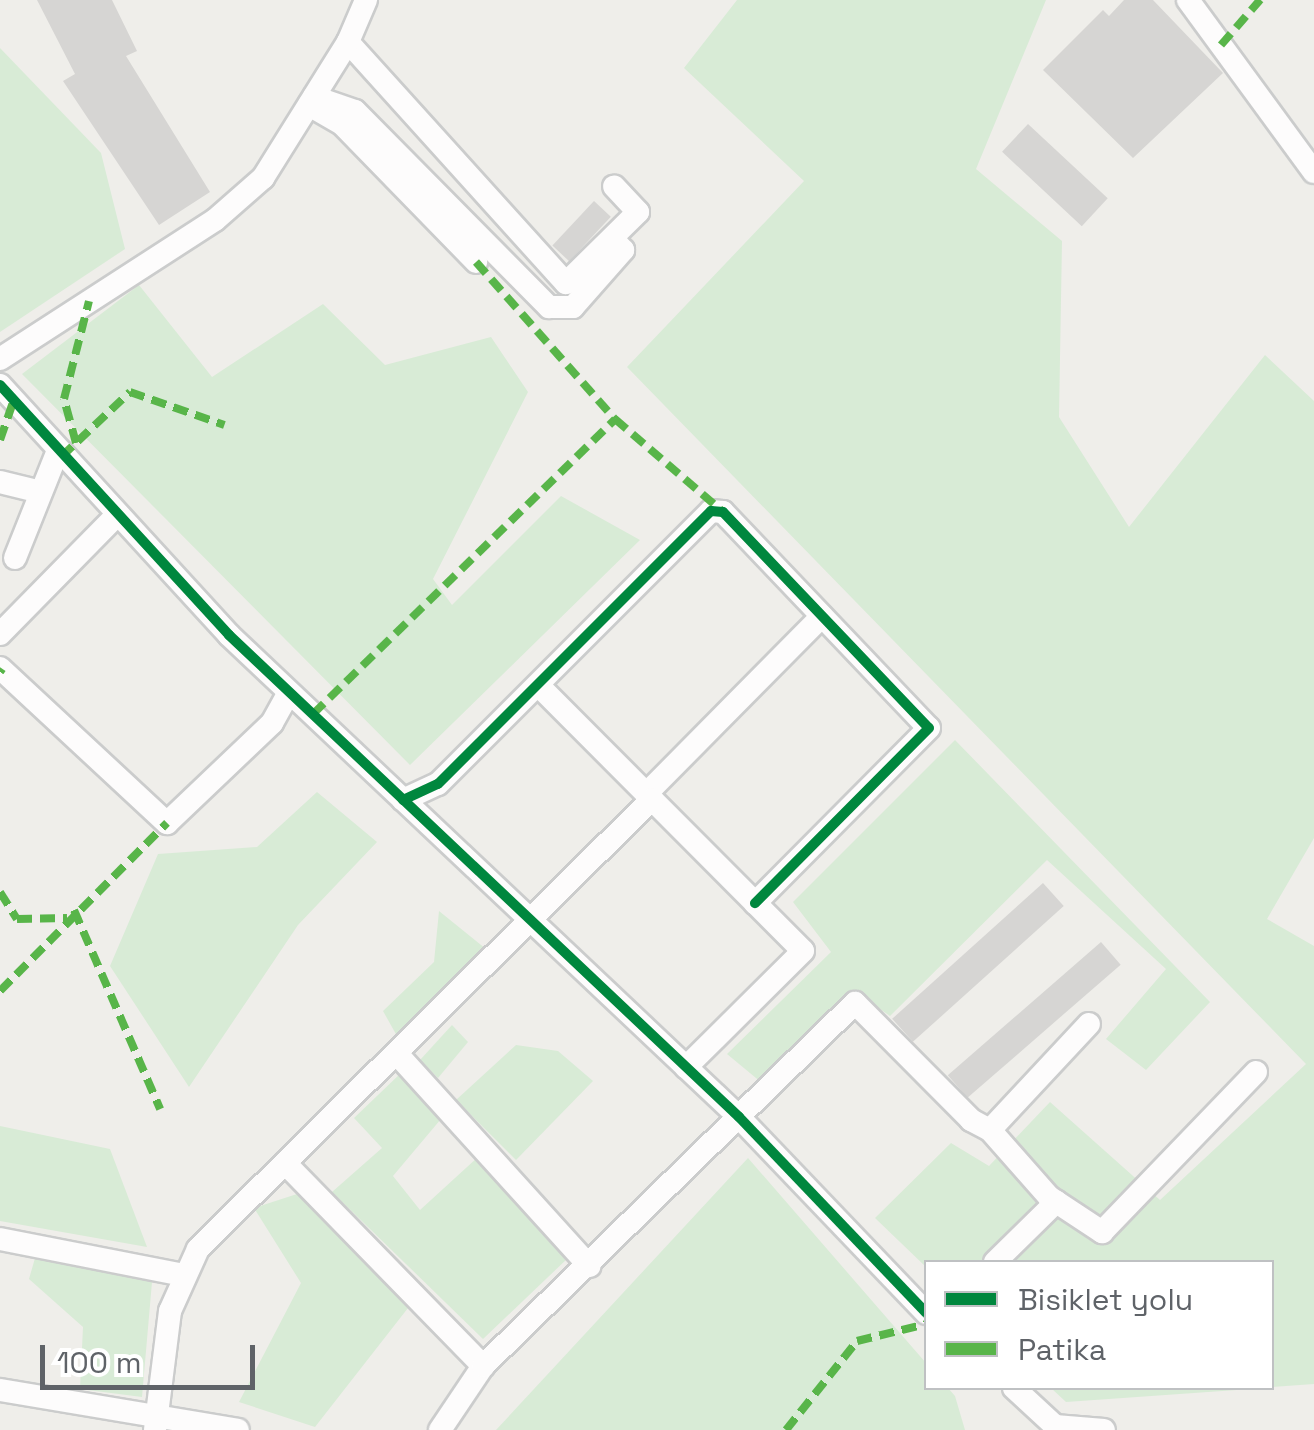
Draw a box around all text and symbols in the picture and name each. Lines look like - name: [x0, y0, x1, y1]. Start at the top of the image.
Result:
- legend: [924, 1260, 1274, 1390]
- text: Bisiklet yolu: [1018, 1280, 1193, 1319]
- scale bar: [45, 1325, 260, 1387]
- text: Patika: [1018, 1330, 1106, 1369]
- text: 100 m: [57, 1343, 142, 1382]

